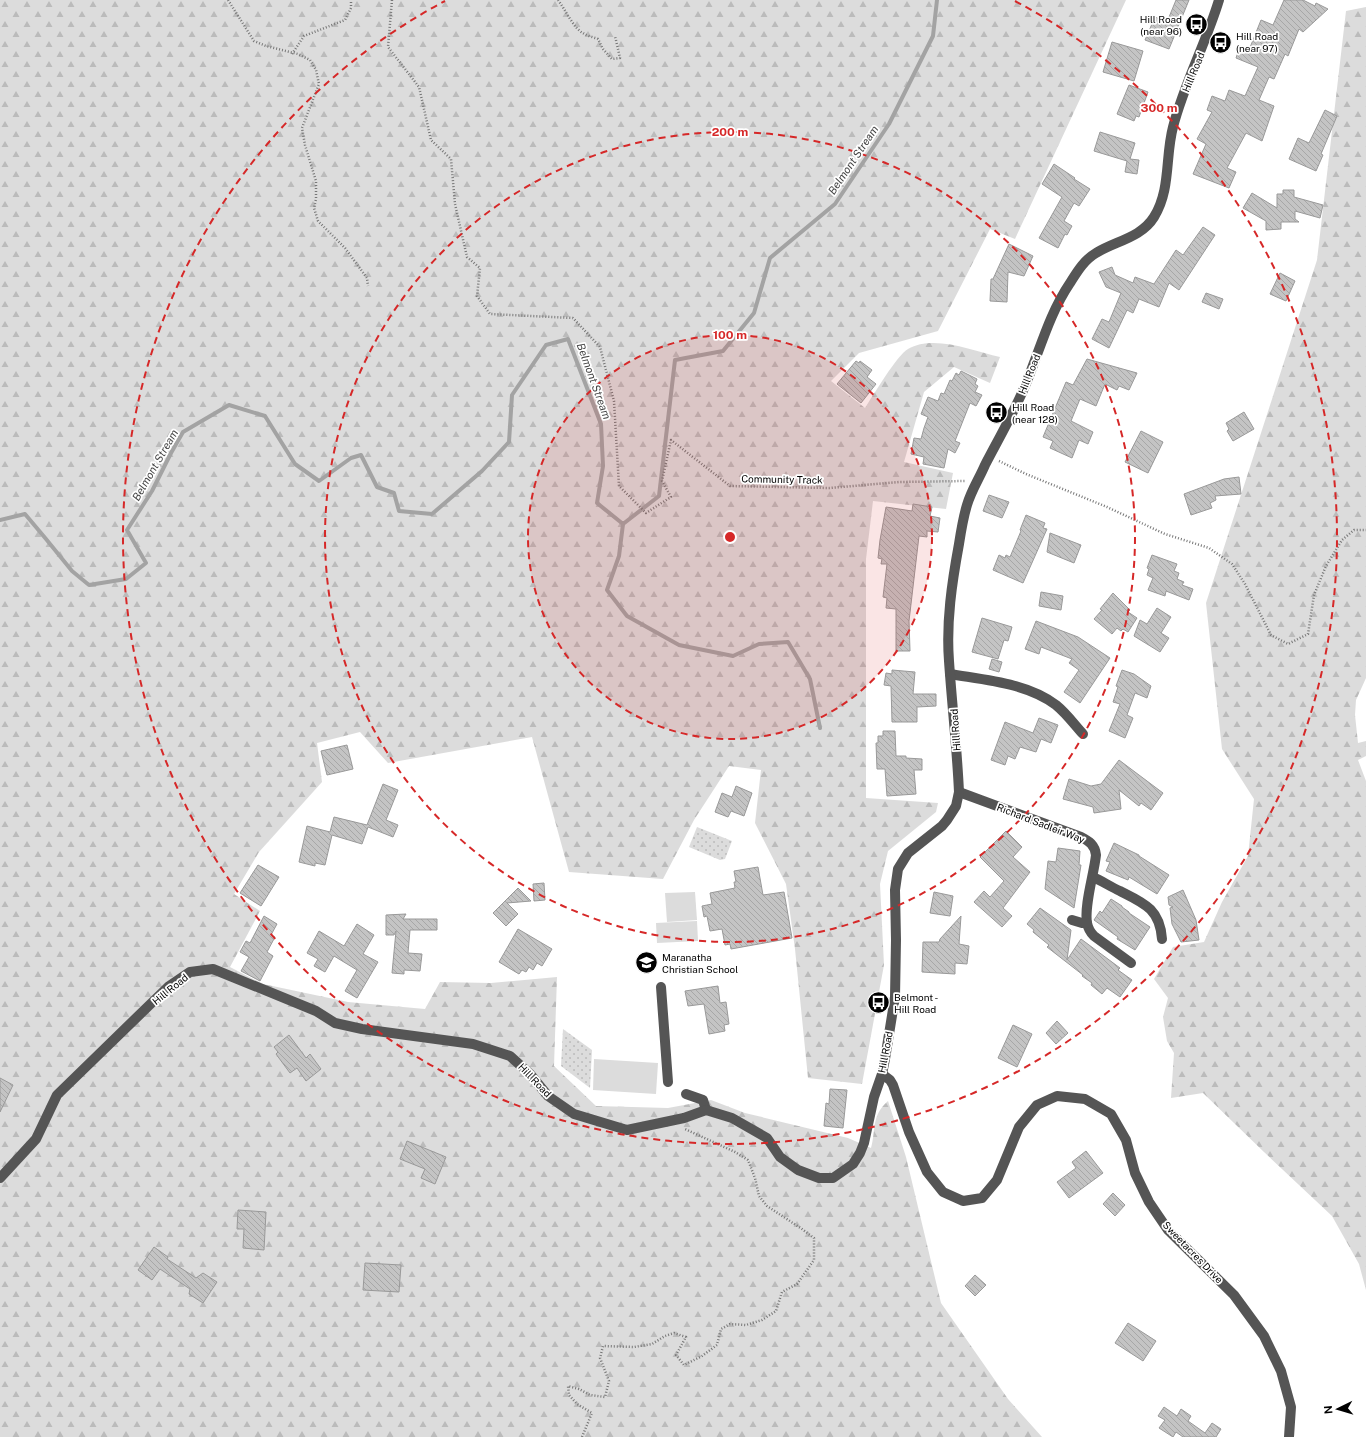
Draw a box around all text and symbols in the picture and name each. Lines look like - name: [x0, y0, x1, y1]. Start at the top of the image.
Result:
- bus stop icon: Hill Road (near 96): [1184, 12, 1210, 38]
- place label: Hill Road (near 96): [1140, 13, 1182, 37]
- bus stop icon: Hill Road (near 97): [1207, 29, 1233, 55]
- place label: Hill Road (near 97): [1236, 30, 1278, 54]
- street label: Hill Road: [1179, 50, 1207, 94]
- text: 300 m: [1141, 101, 1178, 115]
- water label: Belmont Stream: [826, 123, 880, 197]
- text: 200 m: [712, 125, 748, 139]
- text: 100 m: [713, 328, 747, 342]
- water label: Belmont Stream: [575, 341, 613, 421]
- street label: Hill Road: [1016, 352, 1042, 396]
- bus stop icon: Hill Road (near 128): [983, 400, 1009, 426]
- place label: Hill Road (near 128): [1012, 401, 1058, 425]
- water label: Belmont Stream: [130, 427, 180, 503]
- street label: Community Track: [741, 472, 823, 486]
- centre of rings: [723, 530, 737, 544]
- street label: Hill Road: [948, 708, 962, 751]
- street label: Richard Sadleir Way: [995, 801, 1087, 846]
- school or university icon: Maranatha Christian School: [634, 950, 660, 976]
- place label: Maranatha Christian School: [662, 951, 738, 975]
- street label: Hill Road: [150, 971, 190, 1007]
- bus stop icon: Belmont - Hill Road: [866, 990, 892, 1016]
- place label: Belmont - Hill Road: [894, 991, 938, 1015]
- street label: Hill Road: [875, 1030, 895, 1074]
- street label: Hill Road: [516, 1061, 554, 1099]
- street label: Sweetacres Drive: [1160, 1219, 1226, 1286]
- north arrow: [1318, 1389, 1358, 1429]
- text: N: [1322, 1405, 1334, 1415]

